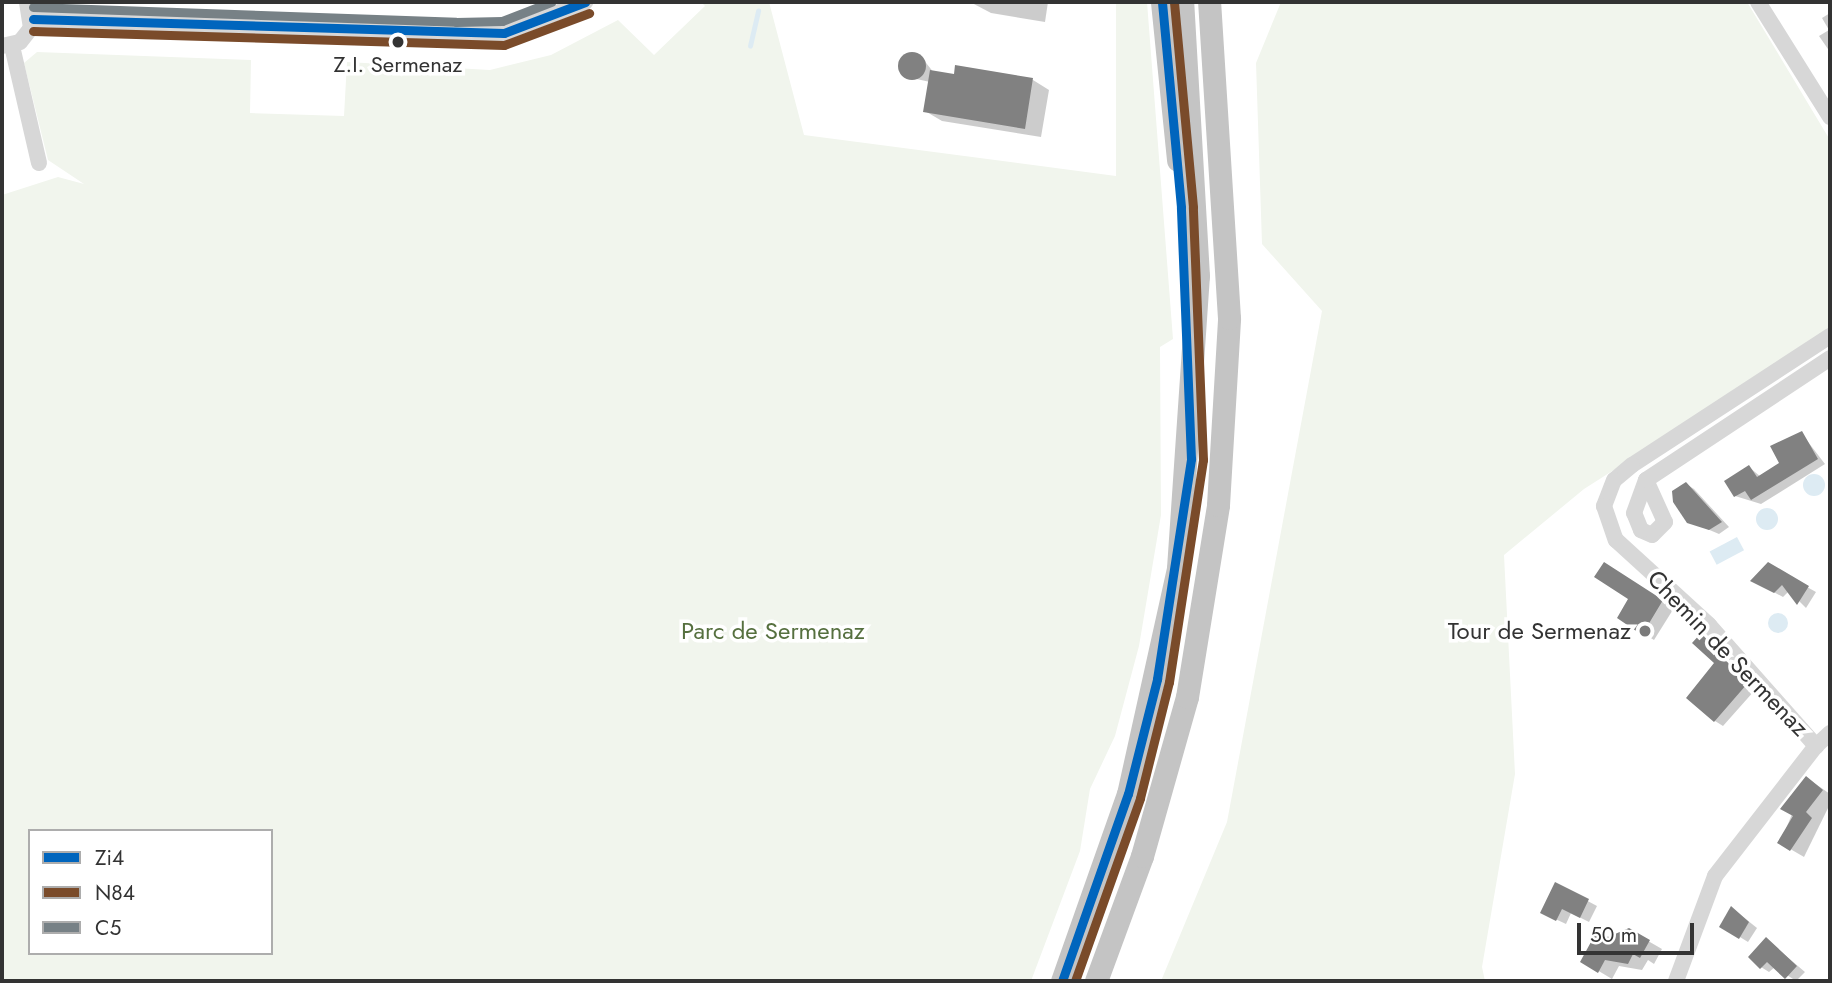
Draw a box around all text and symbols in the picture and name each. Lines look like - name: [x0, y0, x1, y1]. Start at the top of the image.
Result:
- marker: Z.I. Sermenaz: [391, 35, 405, 49]
- place label: Z.I. Sermenaz: [334, 52, 462, 78]
- street label: Chemin de Sermenaz: [1641, 564, 1815, 742]
- park label: Parc de Sermenaz: [681, 617, 865, 645]
- place label: Tour de Sermenaz: [1448, 617, 1631, 645]
- marker: Tour de Sermenaz: [1637, 623, 1653, 639]
- legend: [28, 829, 273, 955]
- text: Zi4: [95, 843, 124, 873]
- text: N84: [95, 878, 135, 908]
- scale bar: [1580, 909, 1697, 953]
- text: C5: [95, 913, 121, 943]
- text: 50 m: [1590, 920, 1637, 950]

